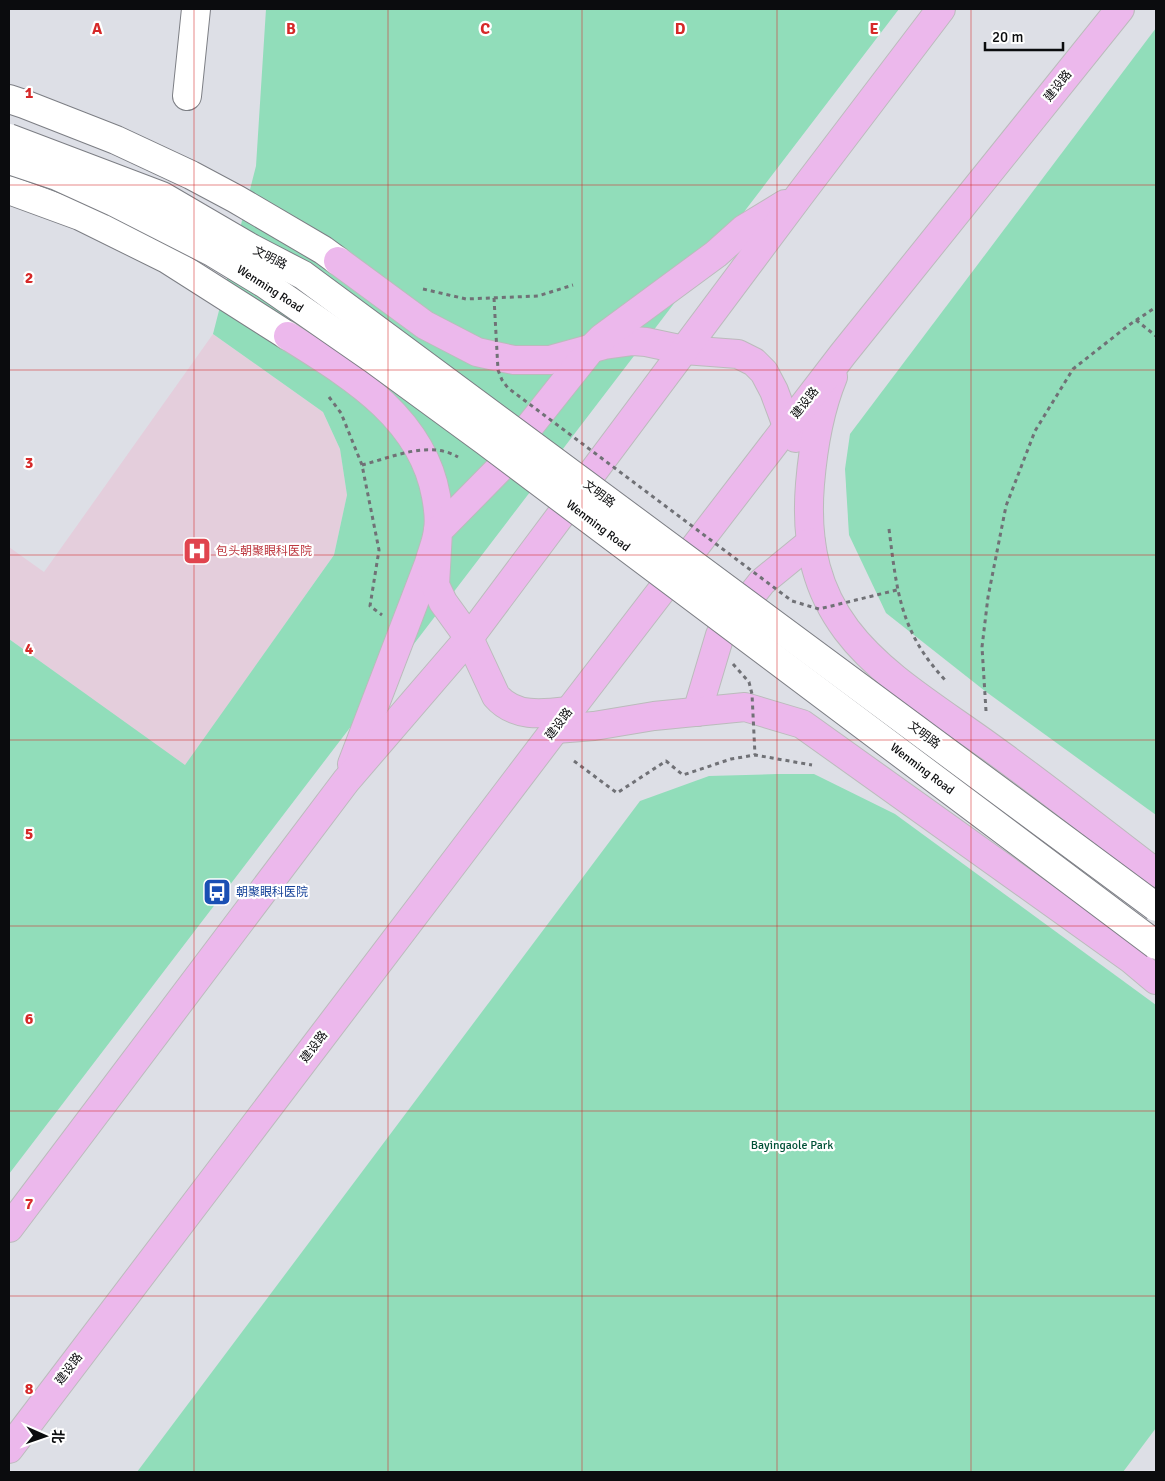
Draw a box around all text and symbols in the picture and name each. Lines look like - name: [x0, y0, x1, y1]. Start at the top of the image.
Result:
- text: A: [92, 19, 103, 39]
- text: B: [286, 19, 296, 39]
- text: C: [480, 19, 490, 39]
- text: D: [675, 19, 686, 39]
- text: E: [869, 19, 879, 39]
- scale bar: [985, 20, 1062, 52]
- text: 20 m: [992, 28, 1023, 46]
- street label: 建设路: [1041, 67, 1075, 105]
- text: 1: [25, 83, 34, 103]
- street label: 文明路: [251, 243, 289, 273]
- street label: Wenming Road: [234, 262, 306, 316]
- text: 2: [25, 268, 33, 288]
- street label: 建设路: [788, 384, 822, 422]
- text: 3: [25, 453, 33, 473]
- street label: 文明路: [580, 477, 618, 511]
- street label: Wenming Road: [563, 497, 633, 555]
- hospital icon: 包头朝聚眼科医院: [182, 536, 212, 566]
- place label: 包头朝聚眼科医院: [216, 544, 312, 559]
- text: 4: [25, 639, 34, 659]
- street label: 建设路: [542, 705, 576, 743]
- street label: 文明路: [905, 718, 943, 752]
- street label: Wenming Road: [887, 740, 957, 798]
- text: 5: [25, 824, 33, 844]
- bus stop icon: 朝聚眼科医院: [202, 877, 232, 907]
- place label: 朝聚眼科医院: [236, 885, 308, 900]
- text: 6: [25, 1009, 34, 1029]
- street label: 建设路: [297, 1028, 331, 1066]
- park label: Bayingaole Park: [751, 1138, 833, 1153]
- text: 7: [25, 1194, 34, 1214]
- street label: 建设路: [52, 1350, 86, 1388]
- text: 8: [25, 1379, 34, 1399]
- north arrow: [20, 1411, 70, 1461]
- text: 北: [49, 1429, 66, 1444]

